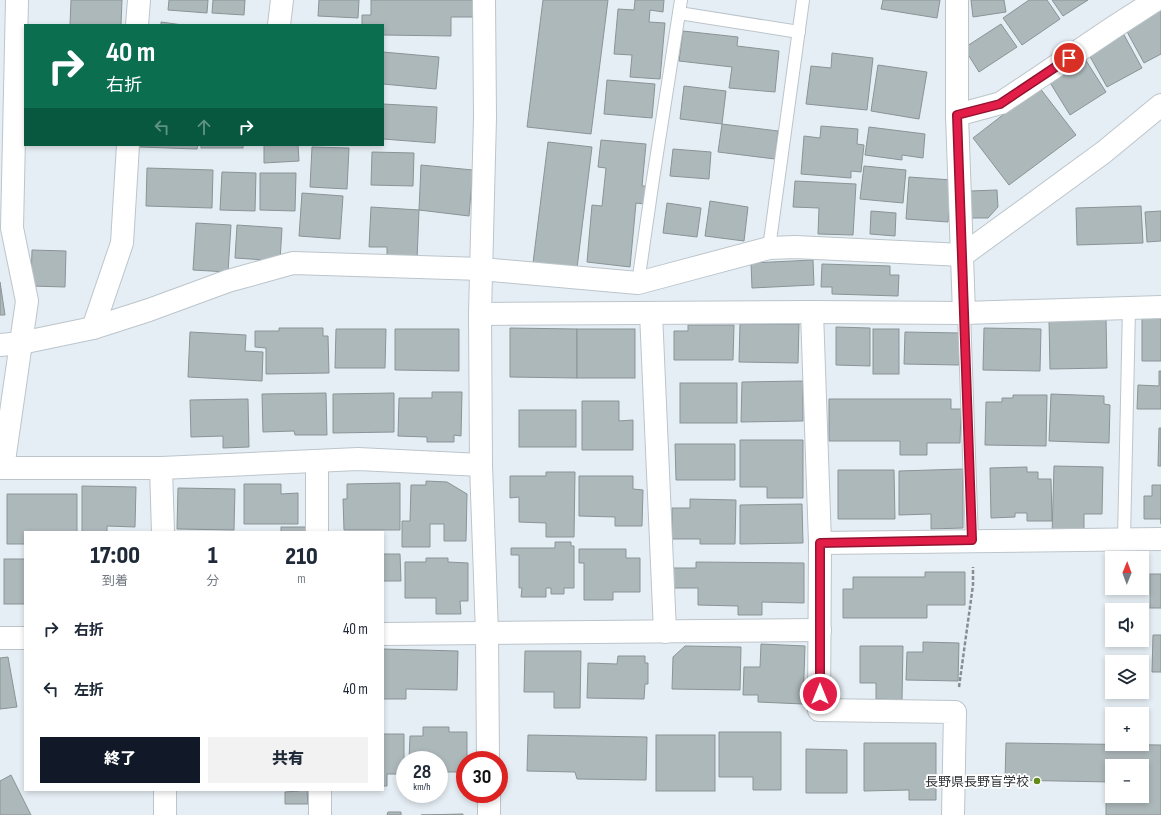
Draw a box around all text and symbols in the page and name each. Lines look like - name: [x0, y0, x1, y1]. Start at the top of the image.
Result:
- text: 40 m: [106, 36, 155, 69]
- icon: right: [40, 40, 92, 92]
- pin: [1052, 41, 1086, 75]
- icon: arrive: [1058, 47, 1080, 69]
- text: 右折: [106, 75, 142, 96]
- icon: left: [151, 116, 173, 138]
- icon: ahead: [193, 116, 215, 138]
- icon: right: [235, 116, 257, 138]
- text: 17:00: [90, 541, 140, 570]
- text: 1: [208, 541, 218, 570]
- text: 210: [285, 542, 318, 571]
- north arrow: [1105, 551, 1149, 595]
- map controls: [1105, 551, 1149, 803]
- text: m: [297, 571, 306, 587]
- text: 到着: [102, 573, 128, 589]
- text: 分: [206, 573, 219, 589]
- button: sound: [1105, 603, 1149, 647]
- icon: right: [40, 618, 62, 640]
- text: 40 m: [343, 620, 368, 639]
- text: 右折: [74, 621, 104, 640]
- button: layers: [1105, 655, 1149, 699]
- position arrow: [799, 673, 841, 715]
- icon: left: [40, 678, 62, 700]
- text: 40 m: [343, 680, 368, 699]
- text: 左折: [74, 681, 104, 700]
- button: +: [1105, 707, 1149, 751]
- button: 終了: [40, 737, 200, 783]
- button: 共有: [208, 737, 368, 783]
- speed limit sign: 30: [456, 751, 508, 803]
- button: −: [1105, 759, 1149, 803]
- text: 28: [413, 760, 431, 784]
- place label: 長野県長野盲学校: [925, 774, 1029, 790]
- marker: 長野県長野盲学校: [1032, 776, 1042, 786]
- text: km/h: [413, 781, 431, 793]

